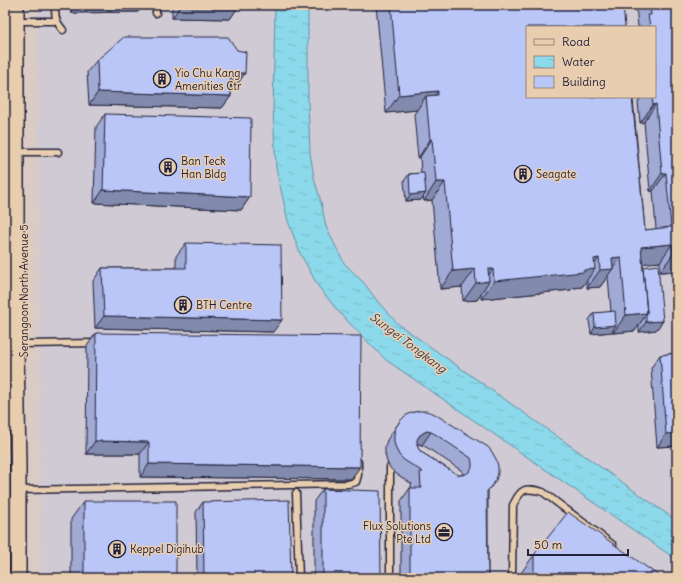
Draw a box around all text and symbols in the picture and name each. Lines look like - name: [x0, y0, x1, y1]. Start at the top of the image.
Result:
- legend: [526, 26, 656, 98]
- text: Road: [562, 34, 590, 49]
- text: Water: [562, 54, 595, 69]
- place label: Yio Chu Kang Amenities Ctr: [175, 66, 242, 93]
- building icon: Yio Chu Kang Amenities Ctr: [152, 69, 172, 89]
- text: Building: [562, 74, 606, 89]
- place label: Ban Teck Han Bldg: [181, 154, 226, 181]
- building icon: Ban Teck Han Bldg: [158, 157, 178, 177]
- building icon: Seagate: [513, 164, 533, 184]
- place label: Seagate: [536, 167, 576, 181]
- street label: Serangoon North Avenue 5: [17, 224, 31, 358]
- building icon: BTH Centre: [173, 295, 193, 315]
- place label: BTH Centre: [196, 298, 252, 312]
- water label: Sungei Tongkang: [367, 309, 450, 377]
- place label: Flux Solutions Pte Ltd: [363, 519, 432, 546]
- office icon: Flux Solutions Pte Ltd: [434, 522, 454, 542]
- scale bar: [528, 531, 628, 557]
- text: 50 m: [534, 537, 563, 552]
- building icon: Keppel Digihub: [107, 539, 127, 559]
- place label: Keppel Digihub: [130, 542, 204, 556]

